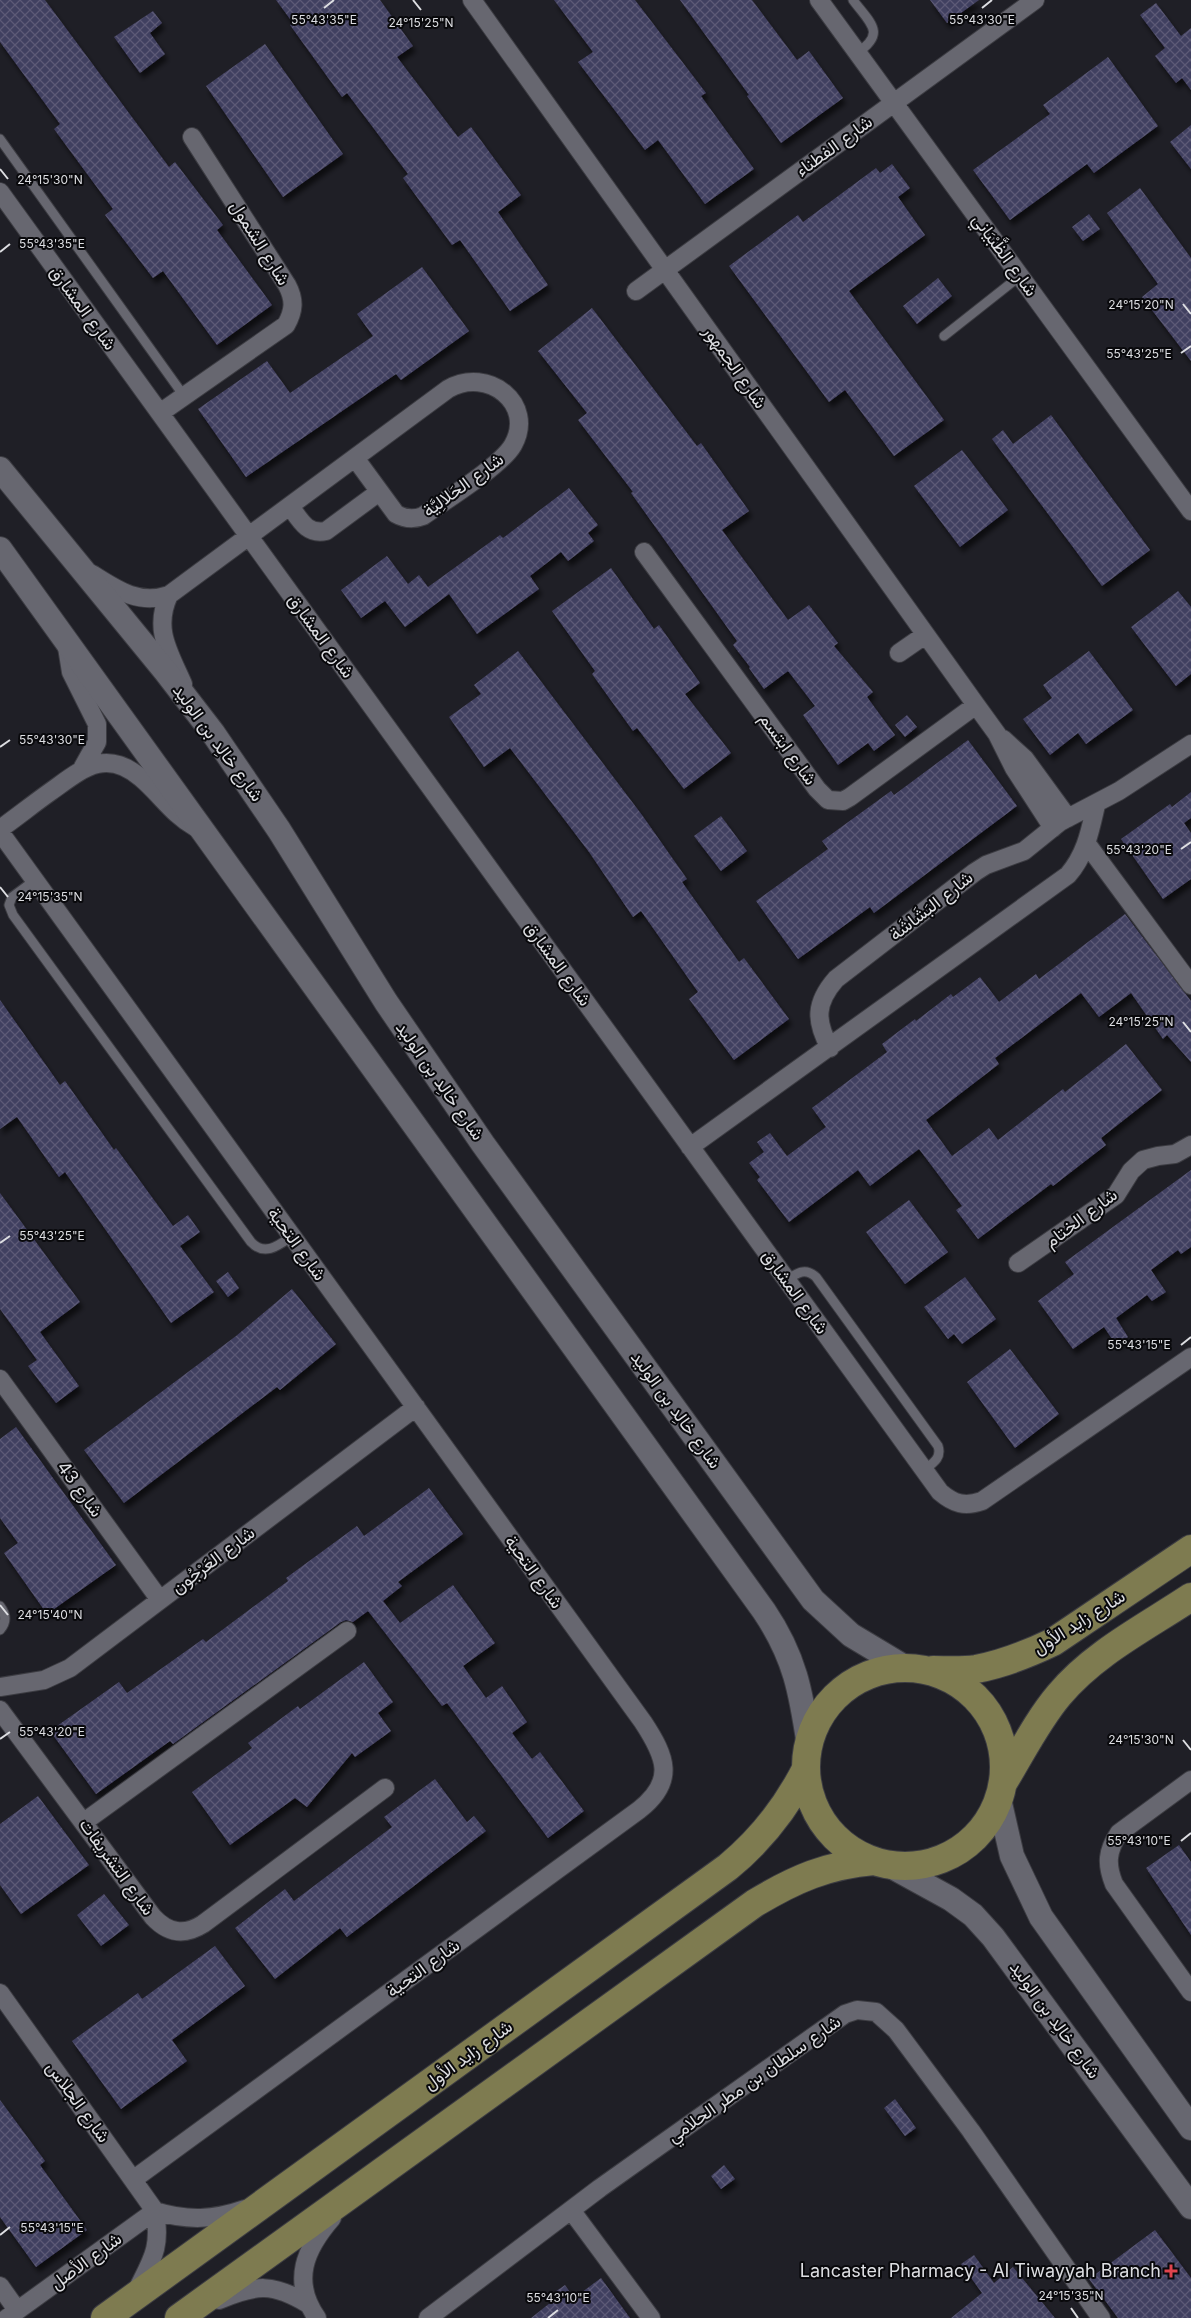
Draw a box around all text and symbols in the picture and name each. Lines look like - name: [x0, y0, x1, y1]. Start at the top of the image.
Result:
- text: 55°43'35"E: [291, 12, 357, 27]
- text: 55°43'30"E: [949, 12, 1015, 27]
- text: 24°15'25"N: [388, 15, 454, 30]
- street label: شارع الفطناء: [791, 111, 877, 182]
- text: 24°15'30"N: [17, 172, 83, 187]
- street label: شارع الشمول: [224, 197, 295, 290]
- street label: شارع الظَّبْيَاني: [964, 208, 1045, 303]
- text: 55°43'35"E: [19, 236, 85, 251]
- street label: شارع المشارق: [44, 262, 121, 355]
- text: 24°15'20"N: [1108, 297, 1174, 312]
- street label: شارع الجمهور: [697, 320, 772, 413]
- text: 55°43'25"E: [1106, 346, 1172, 361]
- street label: شارع الحَلالِيَّة: [418, 448, 508, 523]
- street label: شارع المشارق: [282, 590, 359, 683]
- street label: شارع خالِد بن الوليد: [167, 680, 268, 807]
- street label: شارع ابتسم: [754, 709, 822, 790]
- text: 55°43'30"E: [19, 732, 85, 747]
- text: 55°43'20"E: [1106, 842, 1172, 857]
- street label: شارع البَشَاشَة: [885, 866, 978, 946]
- text: 24°15'35"N: [17, 889, 83, 904]
- street label: شارع المشارق: [519, 918, 596, 1011]
- text: 24°15'25"N: [1108, 1014, 1174, 1029]
- street label: شارع خالِد بن الوليد: [390, 1017, 489, 1145]
- street label: شارع الختام: [1040, 1184, 1122, 1253]
- street label: شارع التحية: [262, 1203, 331, 1286]
- text: 55°43'25"E: [19, 1228, 85, 1243]
- street label: شارع المشارق: [756, 1246, 833, 1339]
- text: 55°43'15"E: [1107, 1337, 1171, 1352]
- street label: شارع خالِد بن الوليد: [625, 1347, 726, 1474]
- street label: شارع 43: [51, 1457, 108, 1522]
- street label: شارع العَرْجُون: [167, 1522, 260, 1599]
- street label: شارع التحية: [499, 1531, 568, 1614]
- street label: شارع زايد الأول: [1029, 1585, 1130, 1660]
- text: 24°15'40"N: [17, 1607, 83, 1622]
- text: 55°43'20"E: [19, 1724, 85, 1739]
- text: 24°15'30"N: [1108, 1732, 1174, 1747]
- street label: شارع التشريفات: [74, 1814, 159, 1920]
- text: 55°43'10"E: [1107, 1833, 1171, 1848]
- street label: شارع التحية: [382, 1934, 465, 2003]
- street label: شارع خالِد بن الوليد: [1004, 1957, 1105, 2084]
- street label: شارع سلطان بن مطر الحلامي: [663, 2011, 847, 2151]
- street label: شارع زايد الأول: [419, 2015, 517, 2095]
- street label: شارع الجلاس: [40, 2057, 115, 2147]
- text: 55°43'15"E: [20, 2220, 84, 2235]
- street label: شارع الأصل: [46, 2228, 127, 2295]
- place label: Lancaster Pharmacy - Al Tiwayyah Branch: [800, 2260, 1161, 2281]
- marker: Lancaster Pharmacy - Al Tiwayyah Branch: [1165, 2265, 1177, 2277]
- text: 24°15'35"N: [1038, 2288, 1104, 2303]
- text: 55°43'10"E: [526, 2290, 590, 2305]

